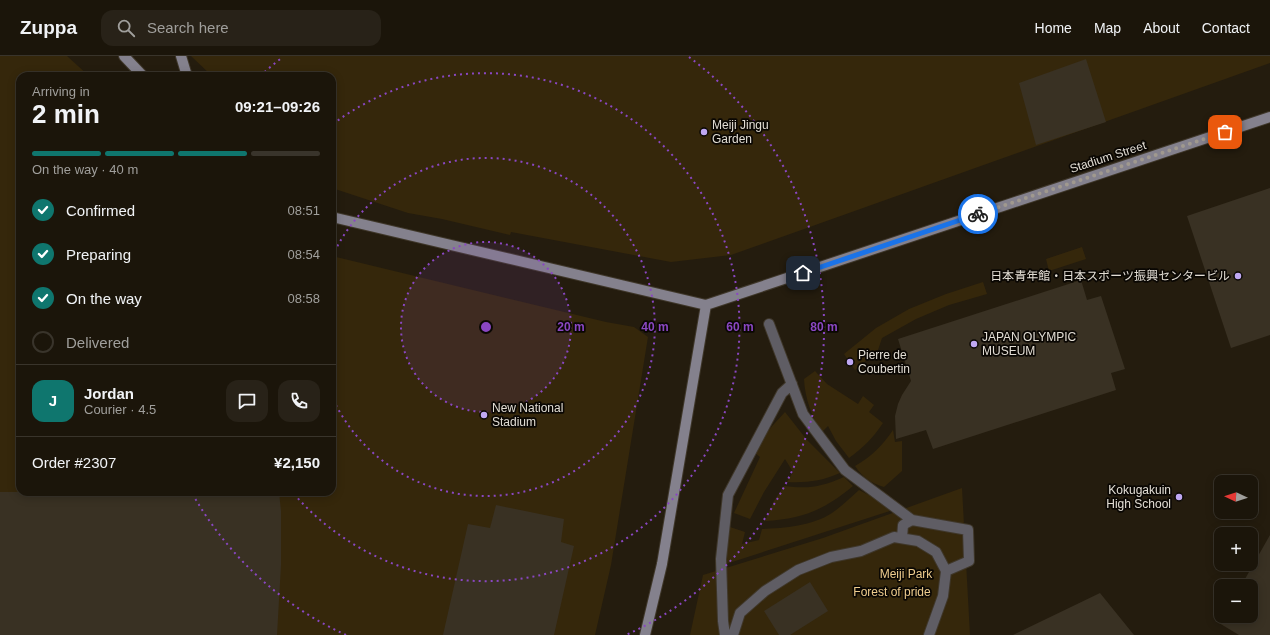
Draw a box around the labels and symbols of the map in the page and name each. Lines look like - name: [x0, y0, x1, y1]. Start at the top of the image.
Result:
- pin: [1208, 115, 1242, 149]
- place label: Meiji Jingu Garden: [712, 118, 769, 146]
- marker: Meiji Jingu Garden: [699, 127, 709, 137]
- street label: Stadium Street: [1068, 138, 1149, 176]
- courier: [958, 194, 998, 234]
- pin: [786, 256, 820, 290]
- place label: 日本青年館・日本スポーツ振興センタービル: [990, 269, 1230, 283]
- marker: 日本青年館・日本スポーツ振興センタービル: [1233, 271, 1243, 281]
- centre of rings: [479, 320, 493, 334]
- text: 20 m: [557, 320, 585, 334]
- text: 40 m: [641, 320, 669, 334]
- text: 60 m: [726, 320, 754, 334]
- text: 80 m: [810, 320, 838, 334]
- place label: JAPAN OLYMPIC MUSEUM: [982, 330, 1077, 358]
- marker: JAPAN OLYMPIC MUSEUM: [969, 339, 979, 349]
- place label: Pierre de Coubertin: [858, 348, 910, 376]
- marker: Pierre de Coubertin: [845, 357, 855, 367]
- place label: New National Stadium: [492, 401, 563, 429]
- marker: New National Stadium: [479, 410, 489, 420]
- north arrow: [1214, 475, 1258, 519]
- place label: Kokugakuin High School: [1106, 483, 1171, 511]
- marker: Kokugakuin High School: [1174, 492, 1184, 502]
- park label: Meiji Park: [880, 567, 933, 581]
- park label: Forest of pride: [853, 585, 931, 599]

